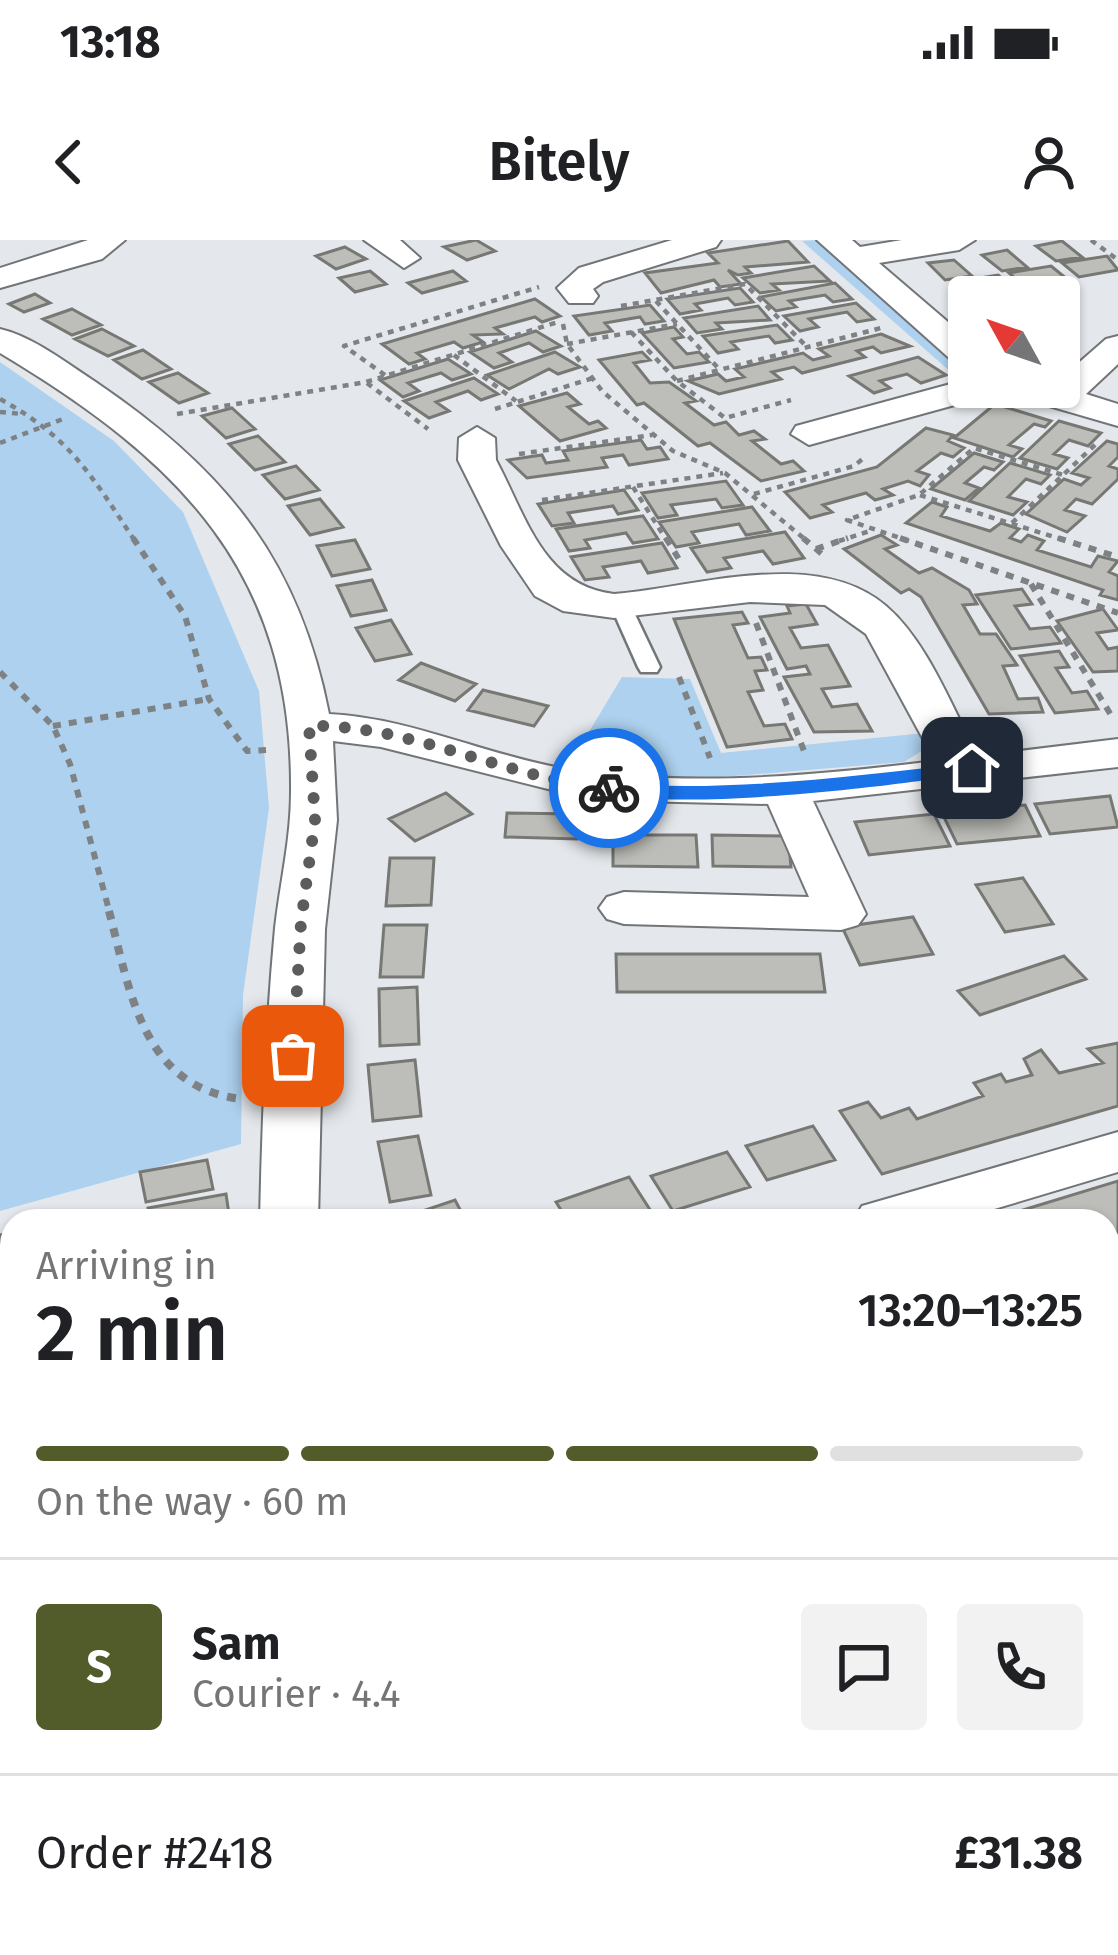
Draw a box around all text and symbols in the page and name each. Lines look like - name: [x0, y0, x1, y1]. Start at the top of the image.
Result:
- text: 13:18: [60, 15, 161, 69]
- icon: back: [36, 129, 102, 195]
- icon: person: [1016, 129, 1082, 195]
- text: Bitely: [489, 130, 629, 194]
- north arrow: [948, 276, 1080, 408]
- map controls: [948, 276, 1080, 408]
- pin: [921, 717, 1023, 819]
- courier: [549, 728, 669, 848]
- icon: home: [939, 735, 1005, 801]
- icon: bike: [576, 755, 642, 821]
- pin: [242, 1005, 344, 1107]
- icon: bag: [260, 1023, 326, 1089]
- text: Arriving in: [36, 1243, 217, 1289]
- text: 13:20–13:25: [858, 1284, 1083, 1338]
- text: 2 min: [36, 1287, 228, 1381]
- text: On the way · 60 m: [36, 1479, 348, 1525]
- button: chat: [801, 1604, 927, 1730]
- button: phone: [957, 1604, 1083, 1730]
- text: Sam: [192, 1617, 280, 1671]
- text: S: [86, 1640, 112, 1694]
- text: Courier · 4.4: [192, 1671, 401, 1717]
- text: Order #2418: [36, 1826, 274, 1880]
- text: £31.38: [954, 1826, 1083, 1880]

